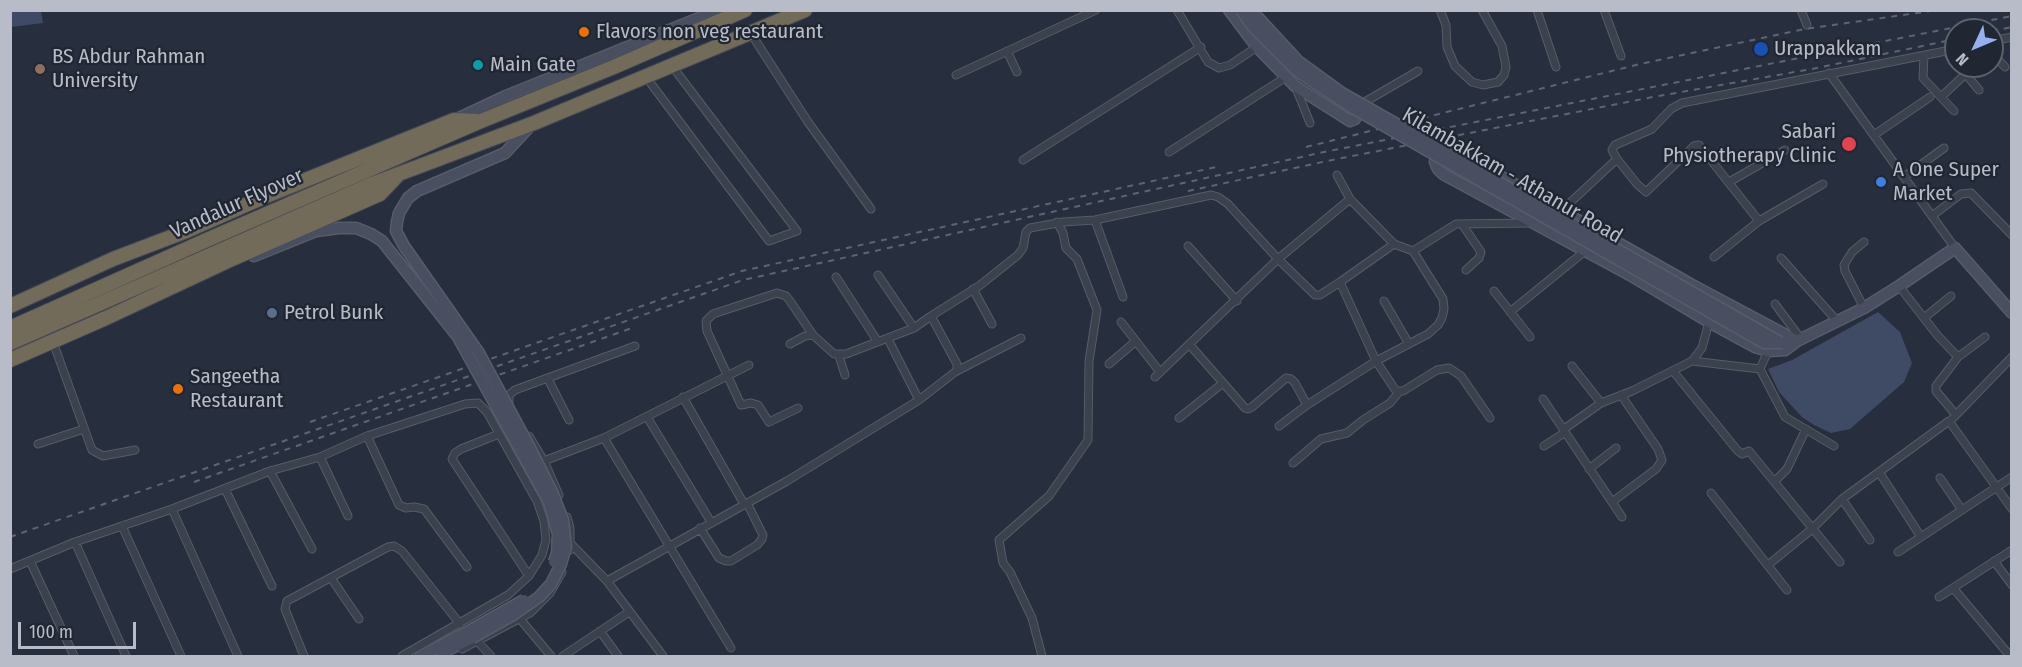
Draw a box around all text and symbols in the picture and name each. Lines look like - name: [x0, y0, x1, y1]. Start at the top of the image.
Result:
- north arrow: [1944, 18, 2004, 78]
- place label: Flavors non veg restaurant: [596, 19, 823, 45]
- marker: Flavors non veg restaurant: [577, 25, 591, 39]
- place label: Urappakkam: [1774, 36, 1881, 62]
- marker: Urappakkam: [1752, 40, 1770, 58]
- place label: BS Abdur Rahman University: [52, 44, 205, 94]
- text: N: [1952, 49, 1972, 70]
- place label: Main Gate: [490, 52, 576, 78]
- marker: Main Gate: [471, 58, 485, 72]
- marker: BS Abdur Rahman University: [33, 62, 47, 76]
- street label: Kilambakkam - Athanur Road: [1397, 103, 1627, 249]
- place label: Sabari Physiotherapy Clinic: [1663, 119, 1836, 169]
- marker: Sabari Physiotherapy Clinic: [1840, 135, 1858, 153]
- place label: A One Super Market: [1893, 157, 1999, 207]
- street label: Vandalur Flyover: [167, 163, 307, 245]
- marker: A One Super Market: [1874, 175, 1888, 189]
- place label: Petrol Bunk: [284, 300, 383, 326]
- marker: Petrol Bunk: [265, 306, 279, 320]
- place label: Sangeetha Restaurant: [190, 364, 283, 414]
- marker: Sangeetha Restaurant: [171, 382, 185, 396]
- scale bar: [21, 610, 140, 648]
- text: 100 m: [29, 621, 73, 643]

